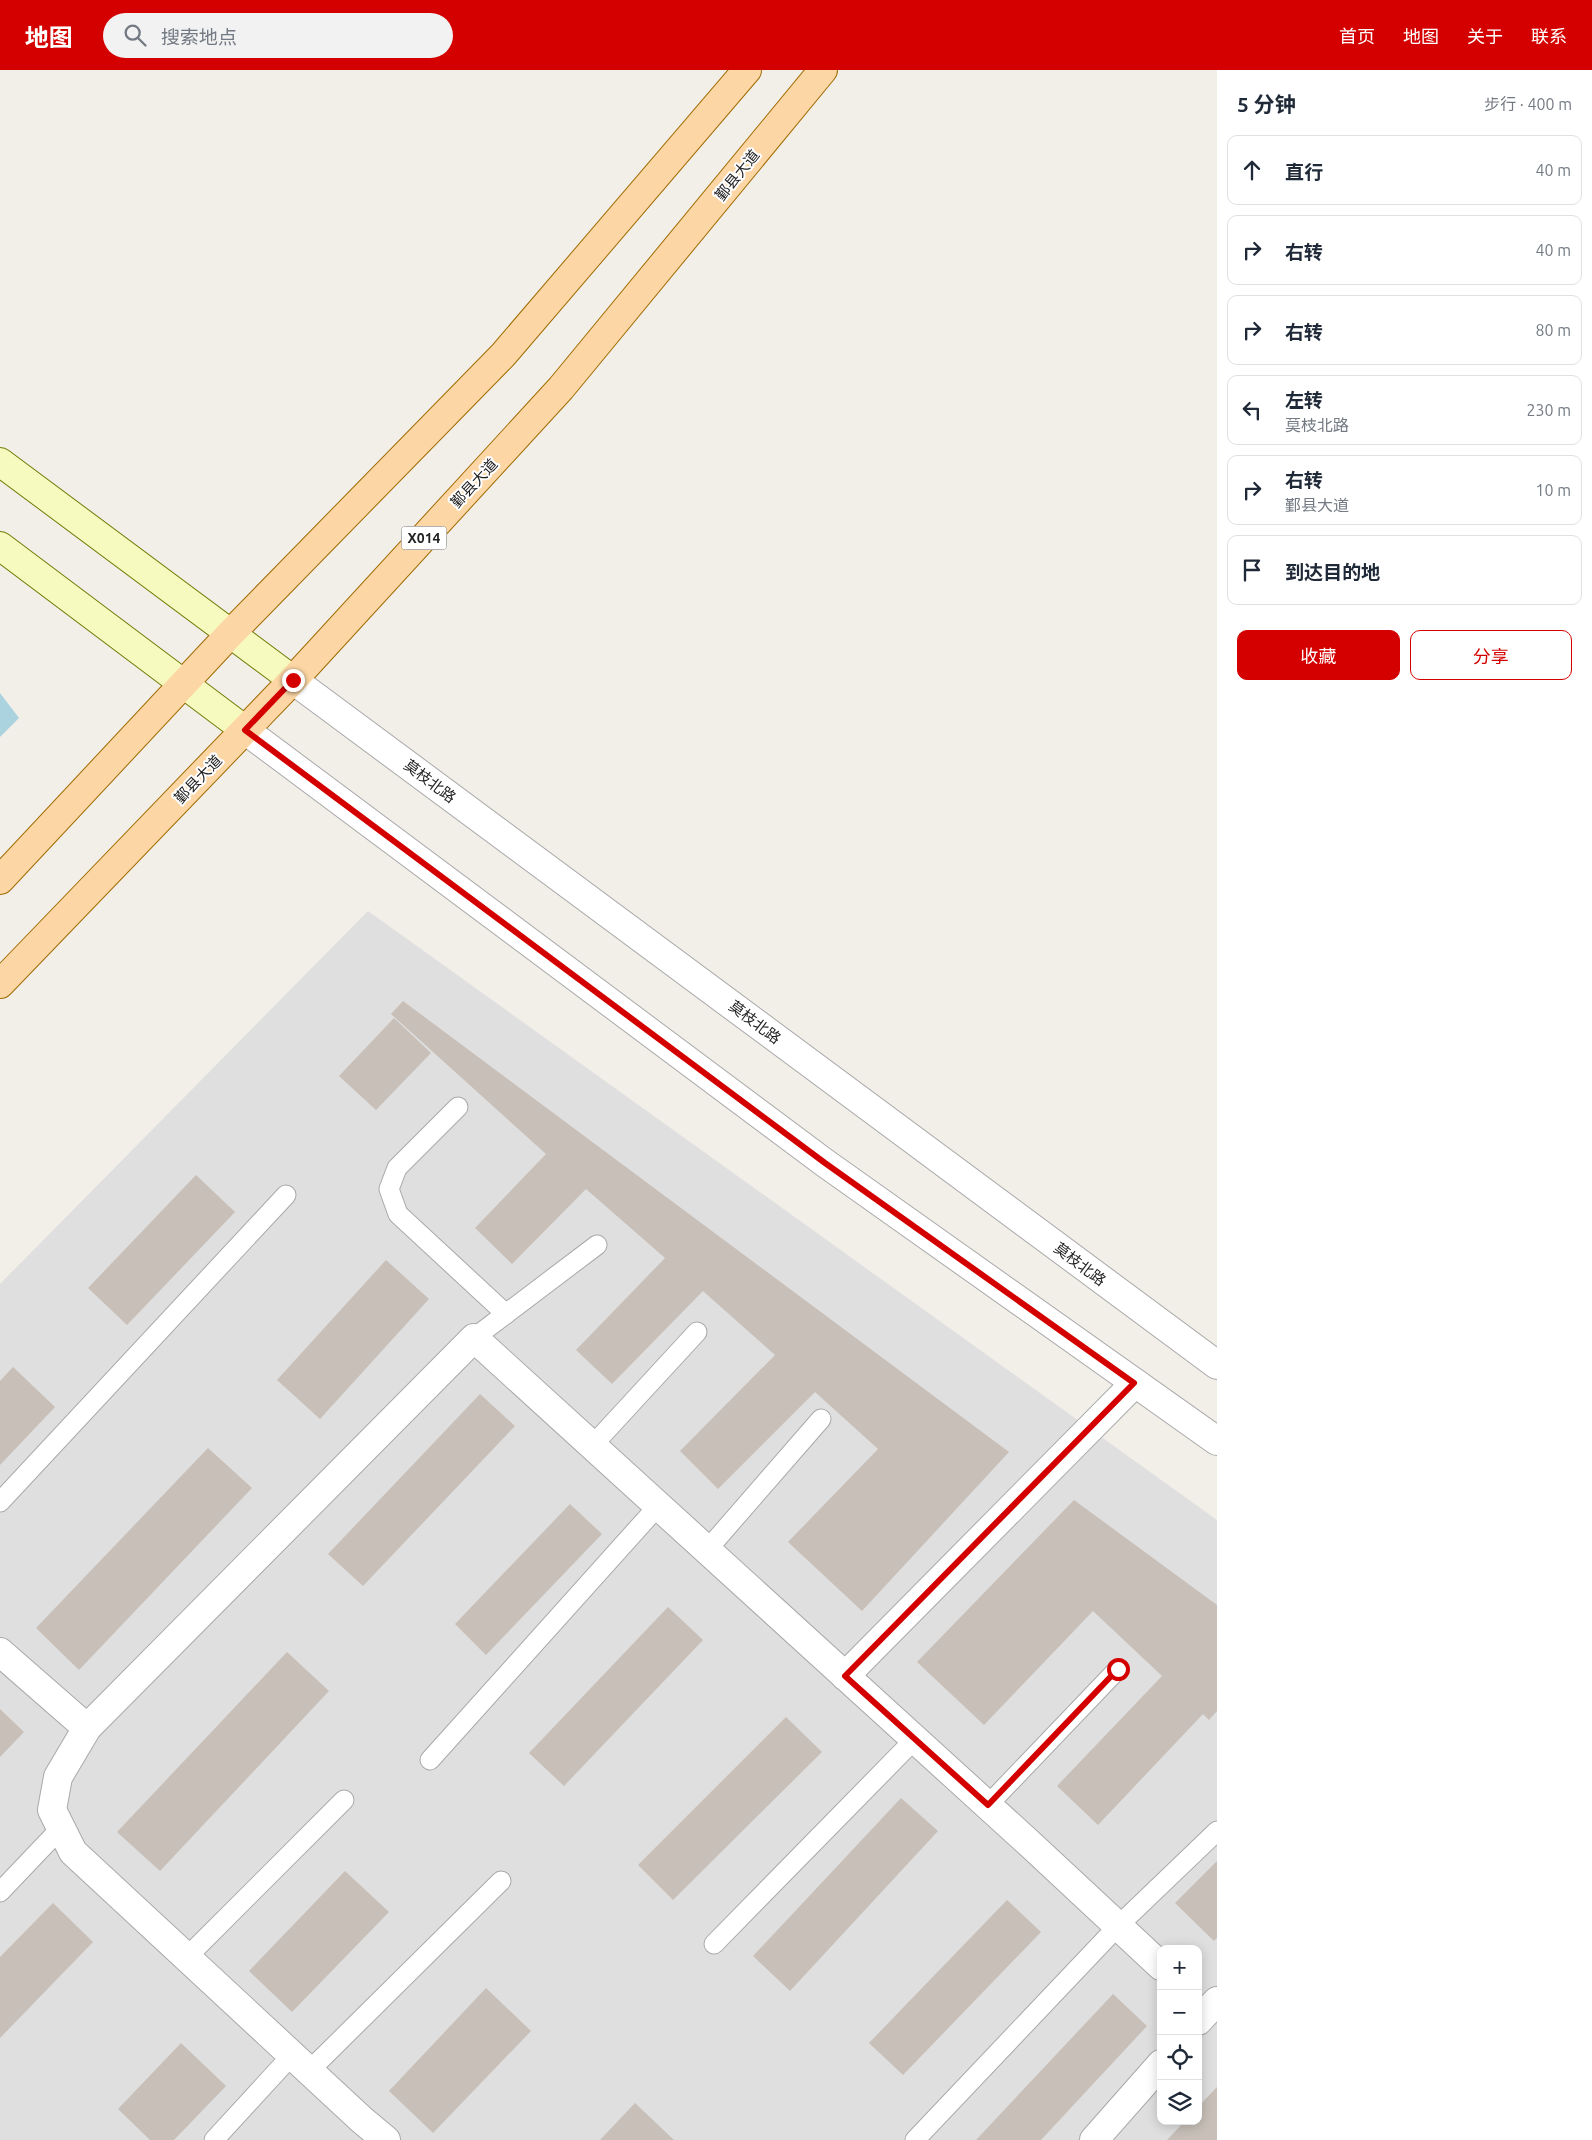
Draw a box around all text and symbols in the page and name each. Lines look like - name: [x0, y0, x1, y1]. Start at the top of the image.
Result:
- search box: [103, 13, 453, 58]
- icon: search: [121, 21, 149, 49]
- text: 地图: [25, 24, 73, 51]
- text: 搜索地点: [161, 26, 237, 48]
- text: 首页: [1339, 26, 1375, 46]
- text: 地图: [1403, 26, 1439, 46]
- text: 关于: [1467, 26, 1503, 46]
- text: 联系: [1531, 26, 1567, 46]
- text: 5 分钟: [1237, 92, 1296, 116]
- text: 步行 · 400 m: [1484, 95, 1572, 113]
- street label: 鄞县大道: [712, 146, 762, 204]
- icon: ahead: [1238, 156, 1266, 184]
- text: 直行: [1285, 161, 1323, 183]
- text: 40 m: [1535, 161, 1571, 179]
- icon: right: [1238, 236, 1266, 264]
- text: 右转: [1285, 241, 1323, 263]
- text: 40 m: [1535, 241, 1571, 259]
- icon: right: [1238, 316, 1266, 344]
- text: 右转: [1285, 321, 1323, 343]
- text: 80 m: [1535, 321, 1571, 339]
- text: 左转: [1285, 389, 1323, 411]
- icon: left: [1238, 396, 1266, 424]
- text: 230 m: [1526, 401, 1571, 419]
- text: 莫枝北路: [1285, 416, 1349, 434]
- street label: 鄞县大道: [447, 455, 501, 511]
- text: 右转: [1285, 469, 1323, 491]
- icon: right: [1238, 476, 1266, 504]
- text: 10 m: [1535, 481, 1571, 499]
- text: 鄞县大道: [1285, 496, 1349, 514]
- road number: X014: [402, 526, 446, 549]
- icon: arrive: [1238, 556, 1266, 584]
- text: 到达目的地: [1285, 561, 1380, 583]
- button: 收藏: [1237, 630, 1400, 680]
- button: 分享: [1410, 630, 1572, 680]
- route end: [282, 669, 305, 692]
- street label: 鄞县大道: [171, 752, 225, 806]
- street label: 莫枝北路: [401, 756, 459, 806]
- street label: 莫枝北路: [726, 997, 784, 1047]
- street label: 莫枝北路: [1051, 1239, 1109, 1289]
- route start: [1107, 1658, 1130, 1681]
- map controls: [1157, 1945, 1202, 2125]
- button: +: [1157, 1945, 1202, 1990]
- button: −: [1157, 1990, 1202, 2035]
- button: locate: [1157, 2035, 1202, 2080]
- button: layers: [1157, 2080, 1202, 2125]

